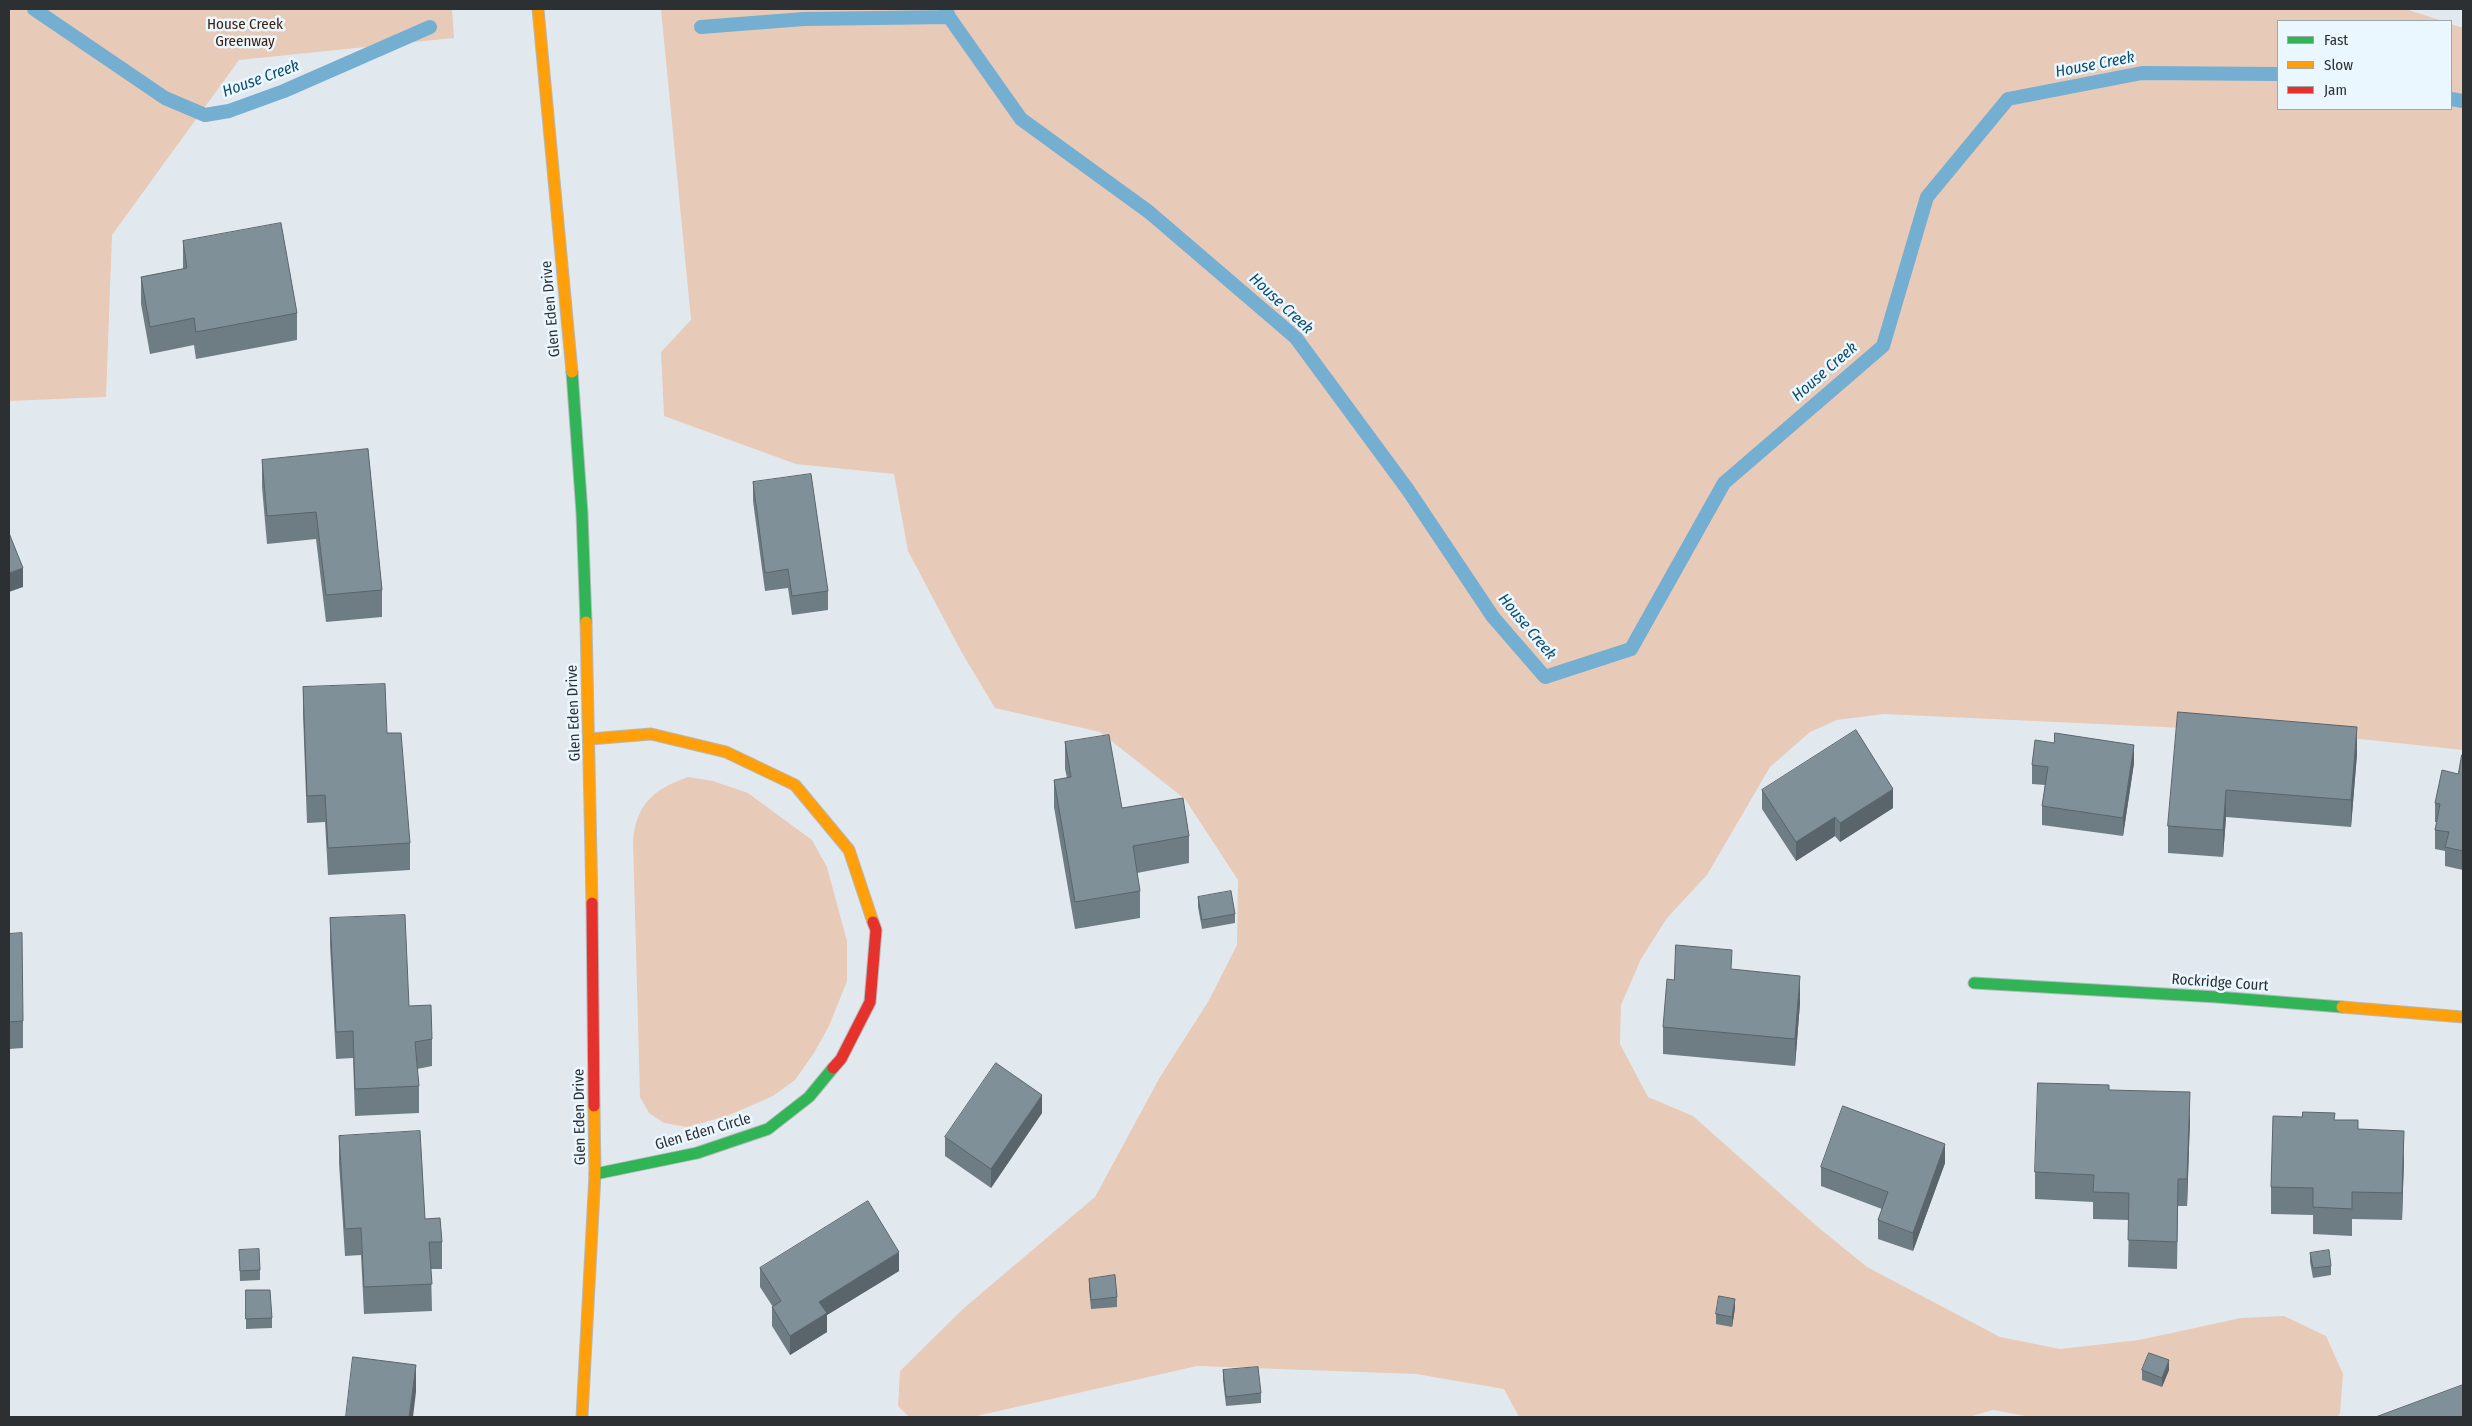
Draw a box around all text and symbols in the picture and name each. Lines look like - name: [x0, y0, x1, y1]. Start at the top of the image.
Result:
- park label: House Creek Greenway: [207, 16, 283, 51]
- legend: [2277, 20, 2452, 110]
- text: Fast: [2324, 31, 2348, 49]
- water label: House Creek: [2054, 48, 2136, 82]
- water label: House Creek: [220, 56, 302, 102]
- text: Slow: [2324, 56, 2353, 74]
- text: Jam: [2324, 81, 2347, 99]
- street label: Glen Eden Drive: [538, 260, 564, 358]
- water label: House Creek: [1245, 270, 1317, 338]
- water label: House Creek: [1788, 338, 1862, 406]
- water label: House Creek: [1494, 590, 1560, 664]
- street label: Glen Eden Drive: [563, 664, 585, 762]
- street label: Rockridge Court: [2171, 971, 2269, 995]
- street label: Glen Eden Drive: [570, 1069, 590, 1165]
- street label: Glen Eden Circle: [653, 1110, 753, 1154]

